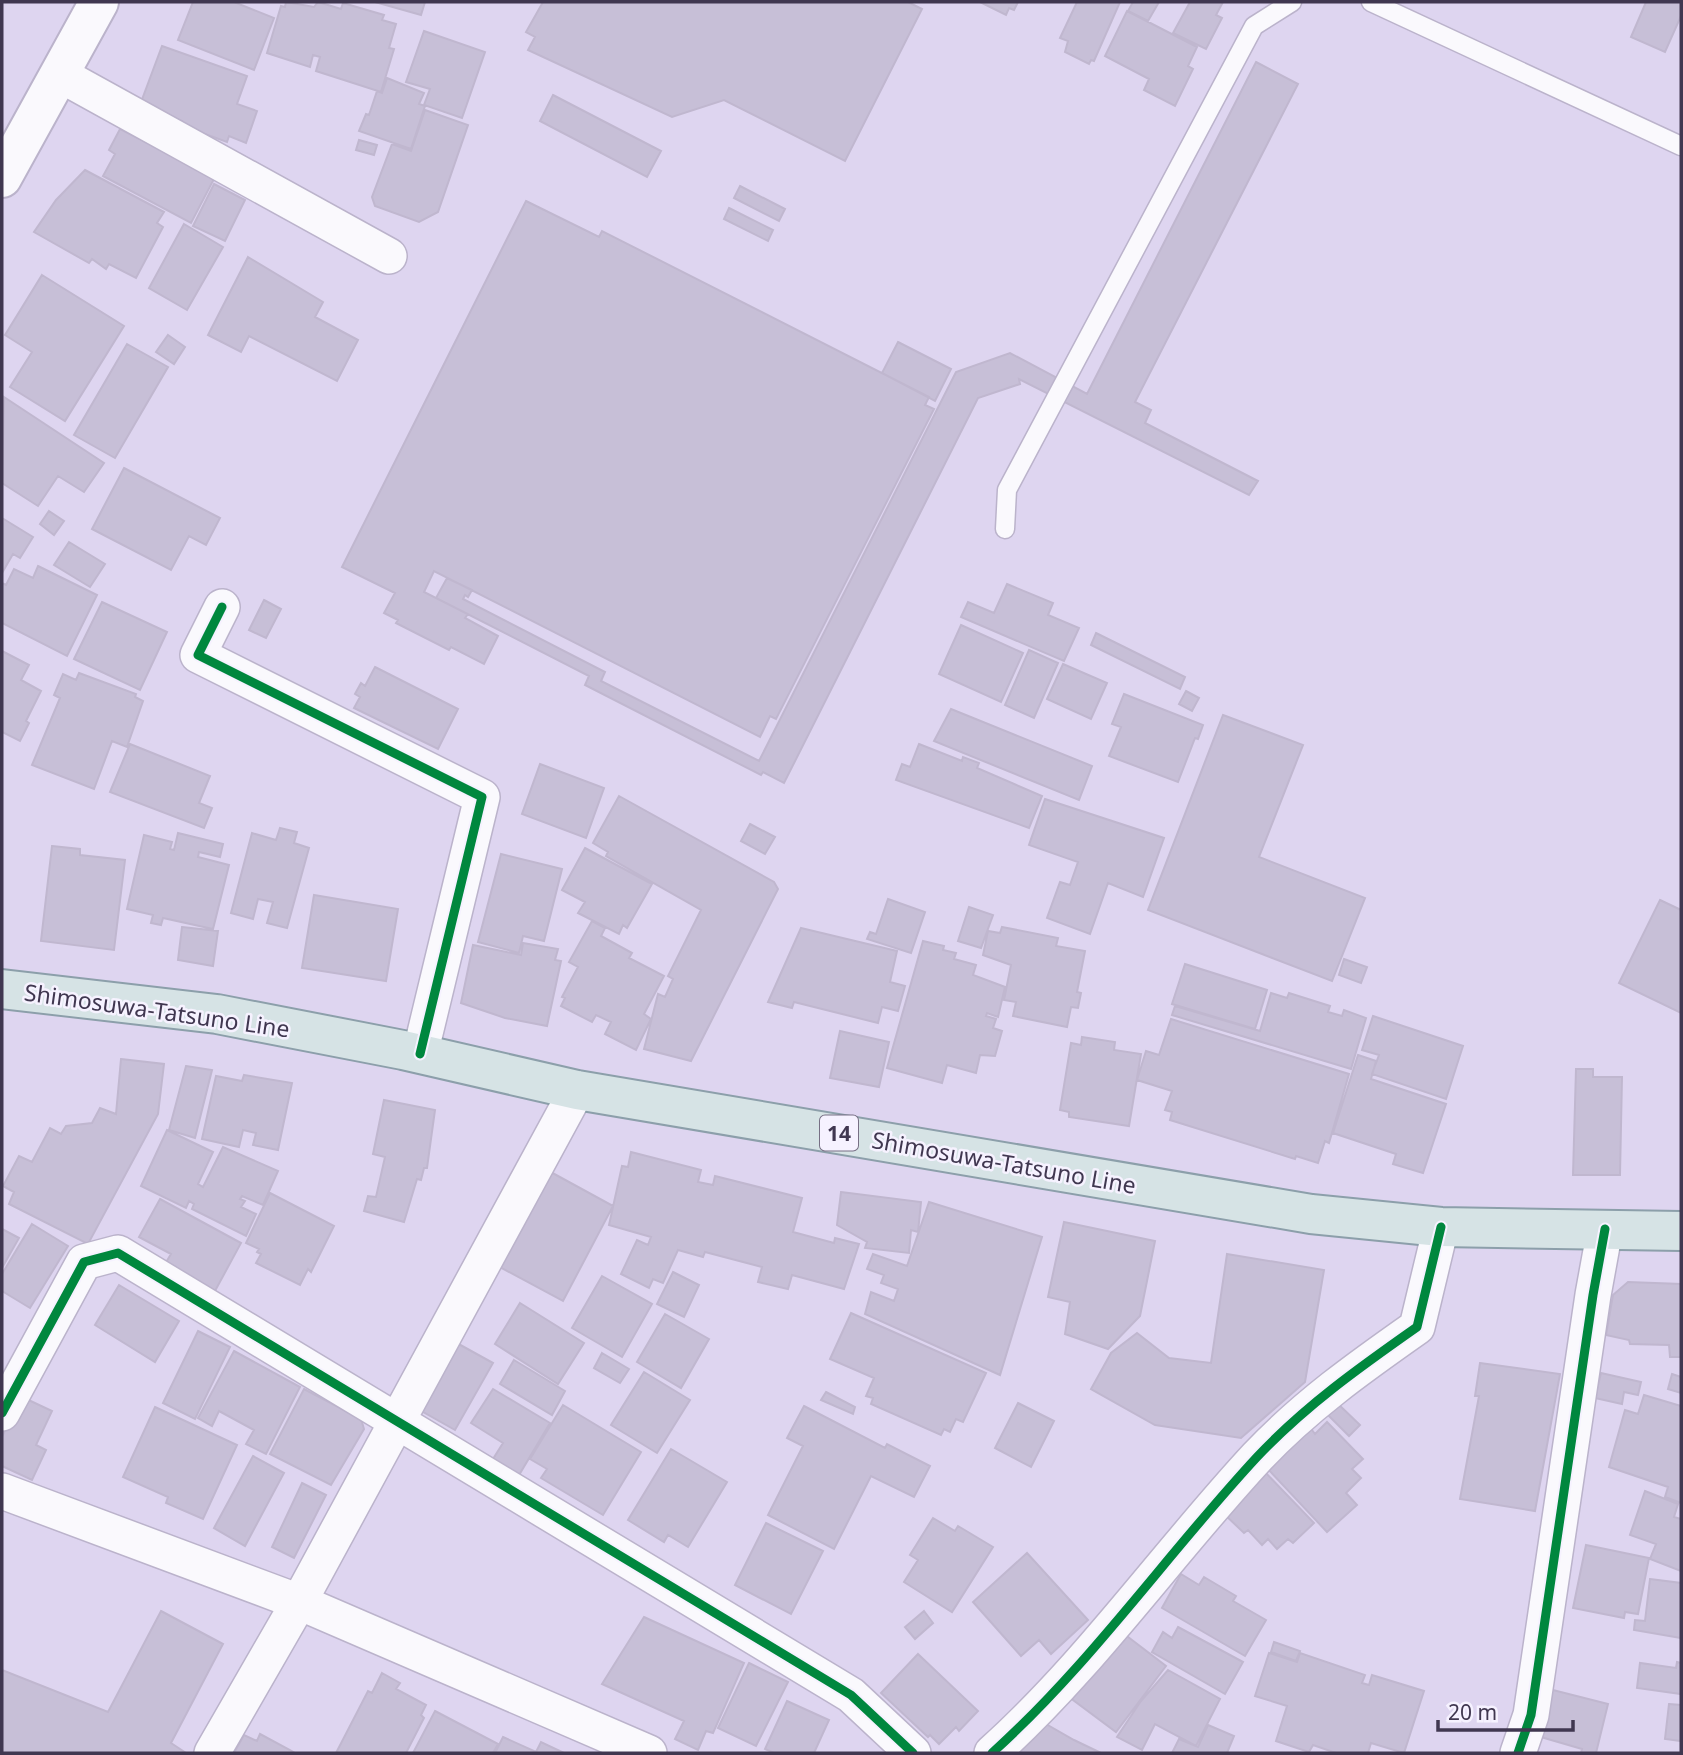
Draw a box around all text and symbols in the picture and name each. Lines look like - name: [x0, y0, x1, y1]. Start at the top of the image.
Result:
- street label: Shimosuwa-Tatsuno Line: [22, 976, 292, 1044]
- road number: 14: [820, 1116, 858, 1150]
- street label: Shimosuwa-Tatsuno Line: [869, 1123, 1139, 1201]
- scale bar: [1438, 1688, 1573, 1732]
- text: 20 m: [1448, 1698, 1497, 1726]

